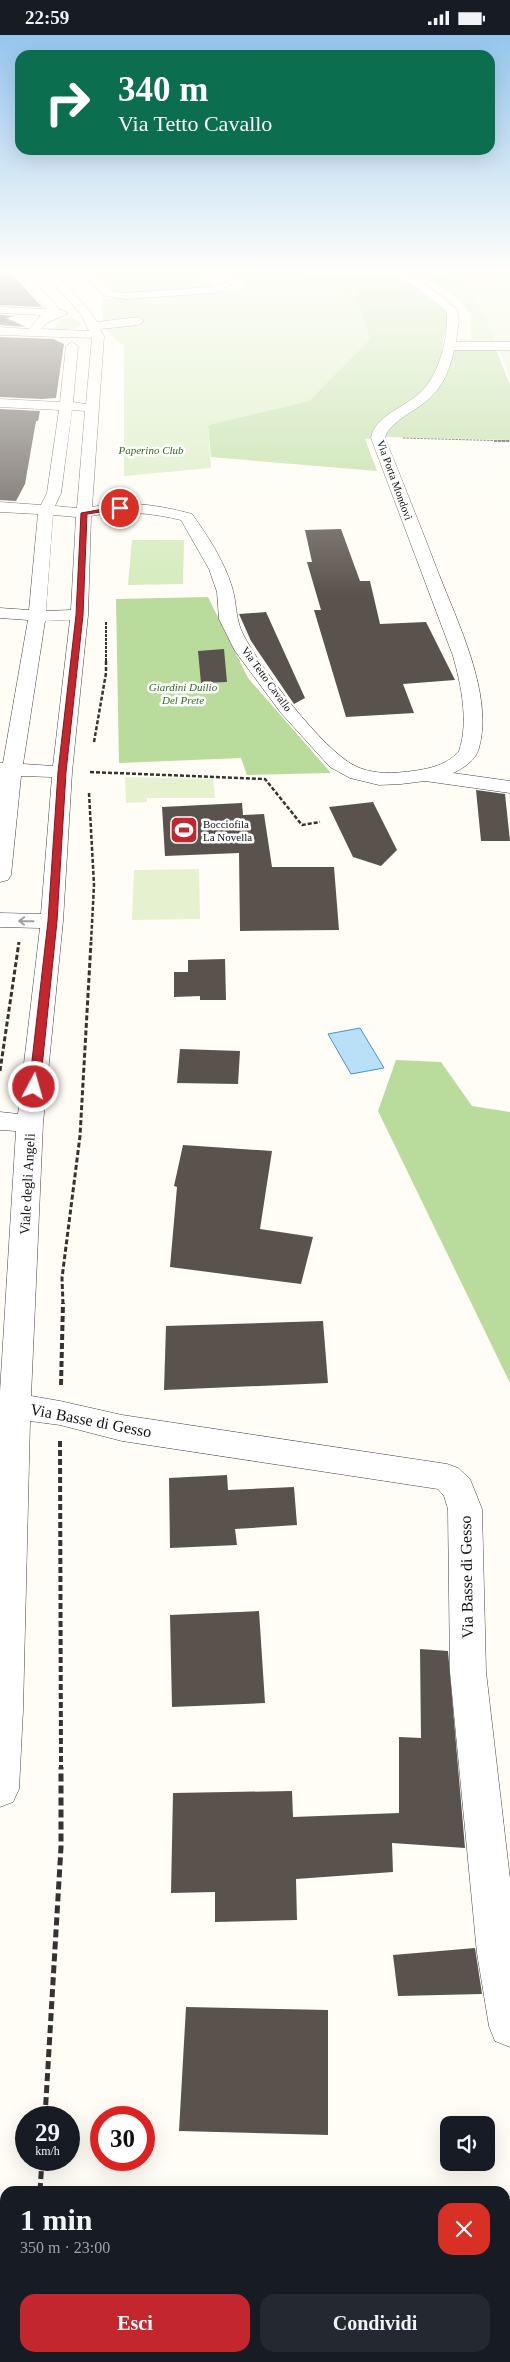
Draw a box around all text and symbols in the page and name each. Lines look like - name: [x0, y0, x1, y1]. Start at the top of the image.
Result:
- text: 22:59: [25, 7, 69, 28]
- icon: right: [35, 70, 100, 135]
- text: 340 m: [118, 70, 208, 109]
- text: Via Tetto Cavallo: [118, 111, 272, 136]
- street label: Via Porta Mondovì: [375, 438, 415, 522]
- park label: Paperino Club: [117, 444, 184, 456]
- pin: [99, 487, 141, 529]
- icon: arrive: [106, 494, 134, 522]
- street label: Via Tetto Cavallo: [239, 644, 295, 714]
- park label: Giardini Duilio Del Prete: [149, 681, 218, 706]
- sports icon: Bocciofila La Novella: [169, 815, 199, 845]
- place label: Bocciofila La Novella: [203, 818, 252, 843]
- one-way arrow: [18, 916, 34, 926]
- position arrow: [7, 1060, 59, 1112]
- street label: Viale degli Angeli: [17, 1133, 38, 1235]
- street label: Via Basse di Gesso: [29, 1400, 153, 1441]
- street label: Via Basse di Gesso: [457, 1515, 476, 1639]
- speed limit sign: 30: [90, 2106, 155, 2171]
- map controls: [440, 2116, 495, 2171]
- button: sound: [440, 2116, 495, 2171]
- text: 29: [35, 2119, 60, 2146]
- text: km/h: [35, 2144, 60, 2158]
- text: 1 min: [20, 2203, 93, 2236]
- button: close: [438, 2203, 490, 2255]
- text: 350 m · 23:00: [20, 2239, 110, 2256]
- button: Esci: [20, 2294, 250, 2352]
- button: Condividi: [260, 2294, 490, 2352]

